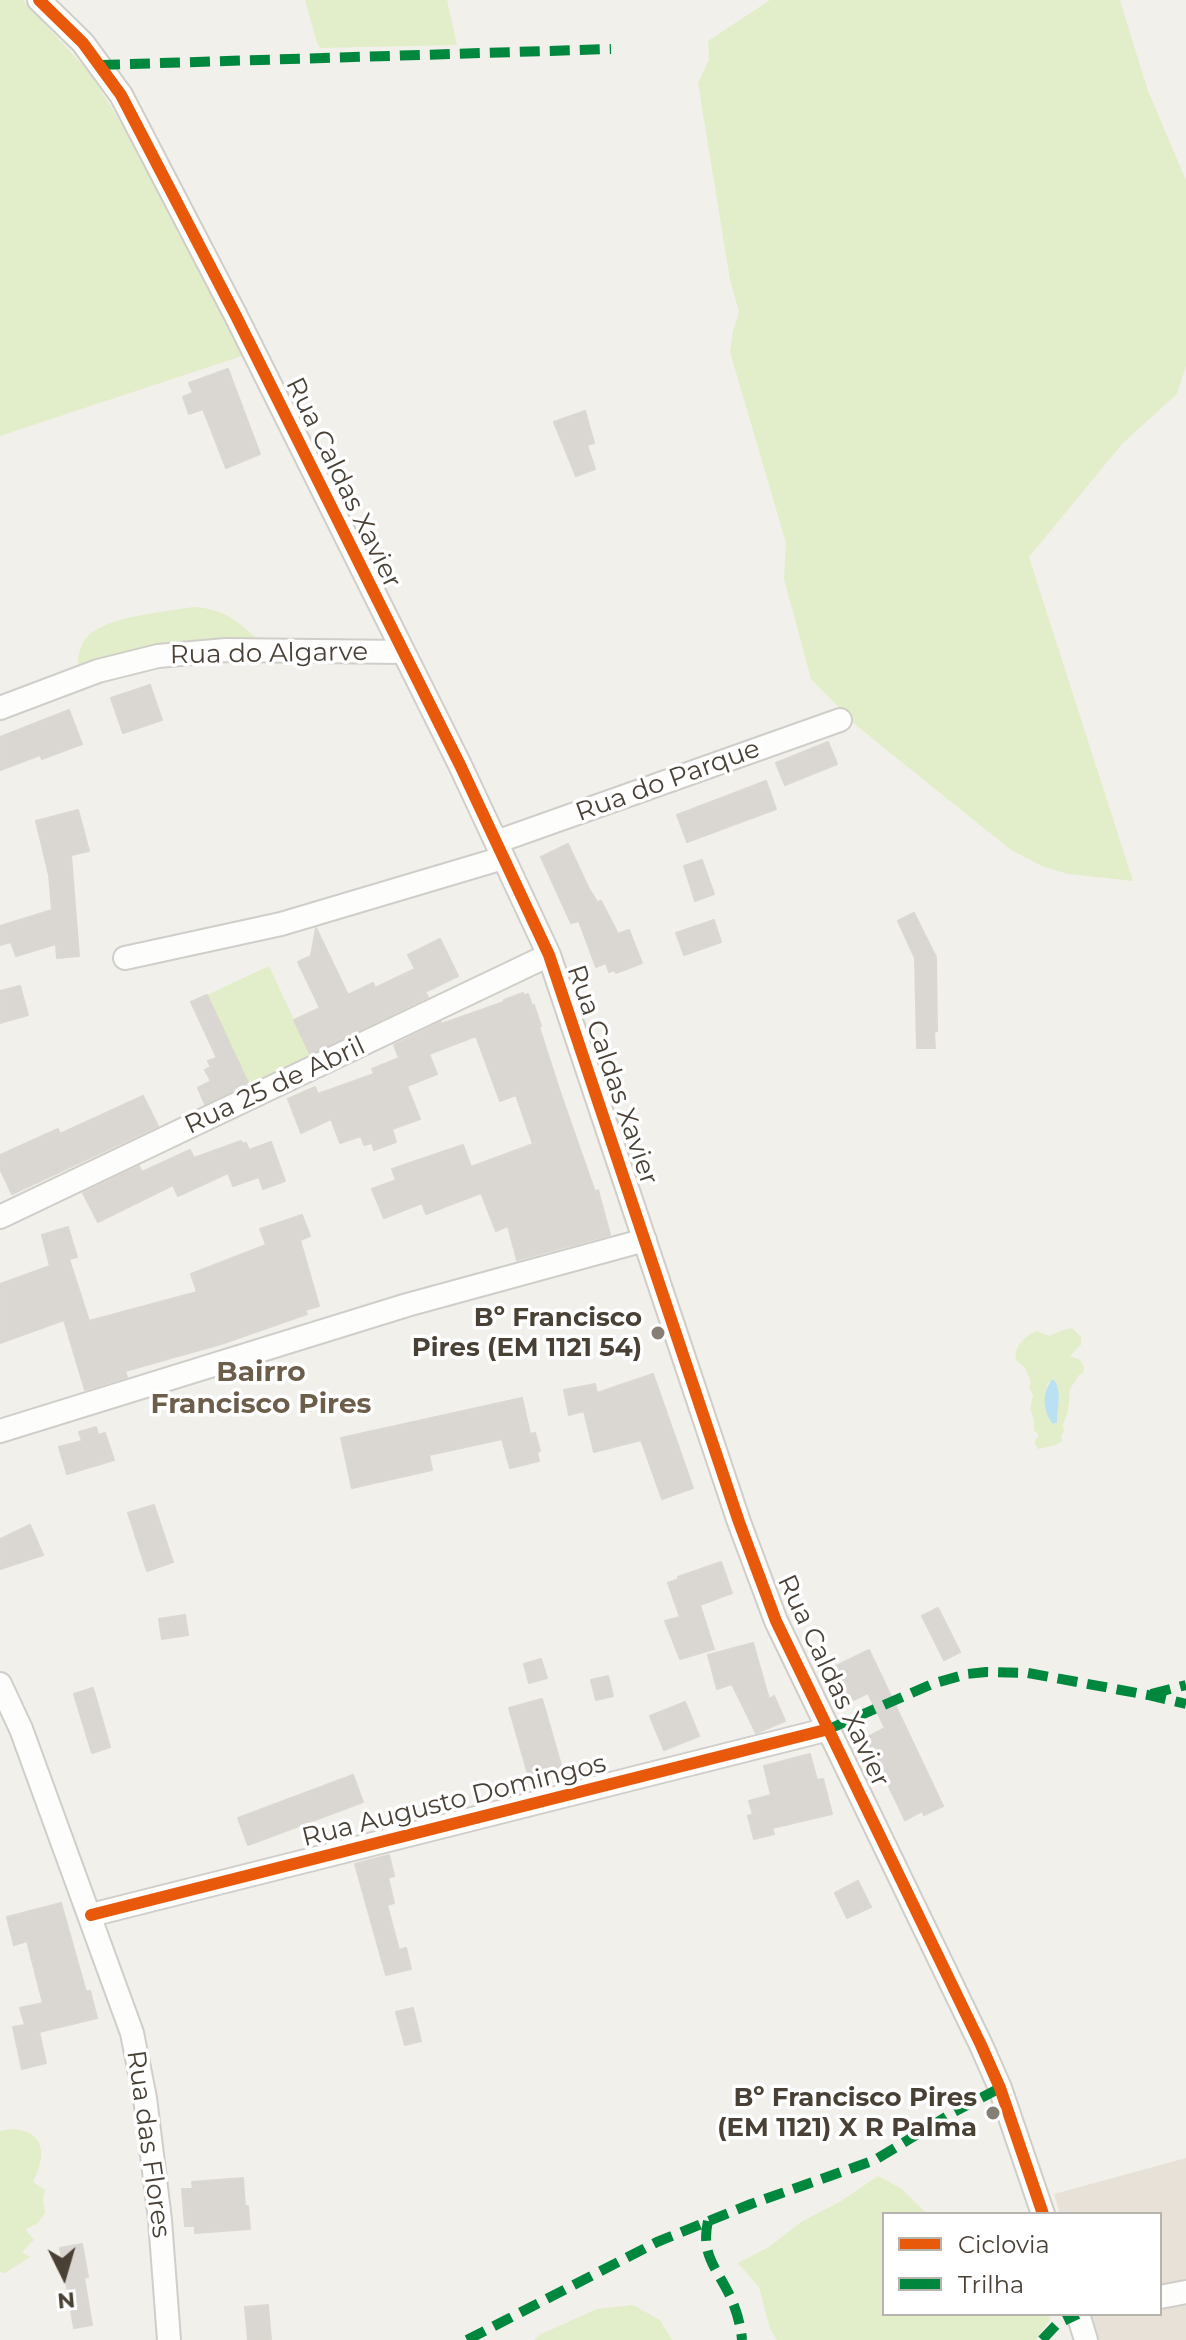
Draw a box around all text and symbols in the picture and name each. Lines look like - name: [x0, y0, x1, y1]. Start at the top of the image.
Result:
- street label: Rua Caldas Xavier: [278, 373, 408, 593]
- street label: Rua do Algarve: [170, 637, 368, 671]
- street label: Rua do Parque: [572, 733, 764, 829]
- street label: Rua Caldas Xavier: [560, 961, 664, 1189]
- street label: Rua 25 de Abril: [180, 1031, 370, 1141]
- place label: Bº Francisco Pires (EM 1121 54): [412, 1302, 642, 1364]
- marker: Bº Francisco Pires (EM 1121 54): [649, 1324, 667, 1342]
- district label: Bairro Francisco Pires: [151, 1356, 371, 1422]
- street label: Rua Caldas Xavier: [770, 1570, 896, 1792]
- street label: Rua Augusto Domingos: [299, 1748, 609, 1854]
- street label: Rua das Flores: [119, 2048, 177, 2240]
- place label: Bº Francisco Pires (EM 1121) X R Palma: [717, 2082, 977, 2144]
- marker: Bº Francisco Pires (EM 1121) X R Palma: [984, 2104, 1002, 2122]
- legend: [882, 2212, 1162, 2316]
- text: Ciclovia: [958, 2230, 1050, 2259]
- north arrow: [24, 2236, 104, 2316]
- text: Trilha: [958, 2270, 1024, 2299]
- text: N: [56, 2286, 76, 2315]

